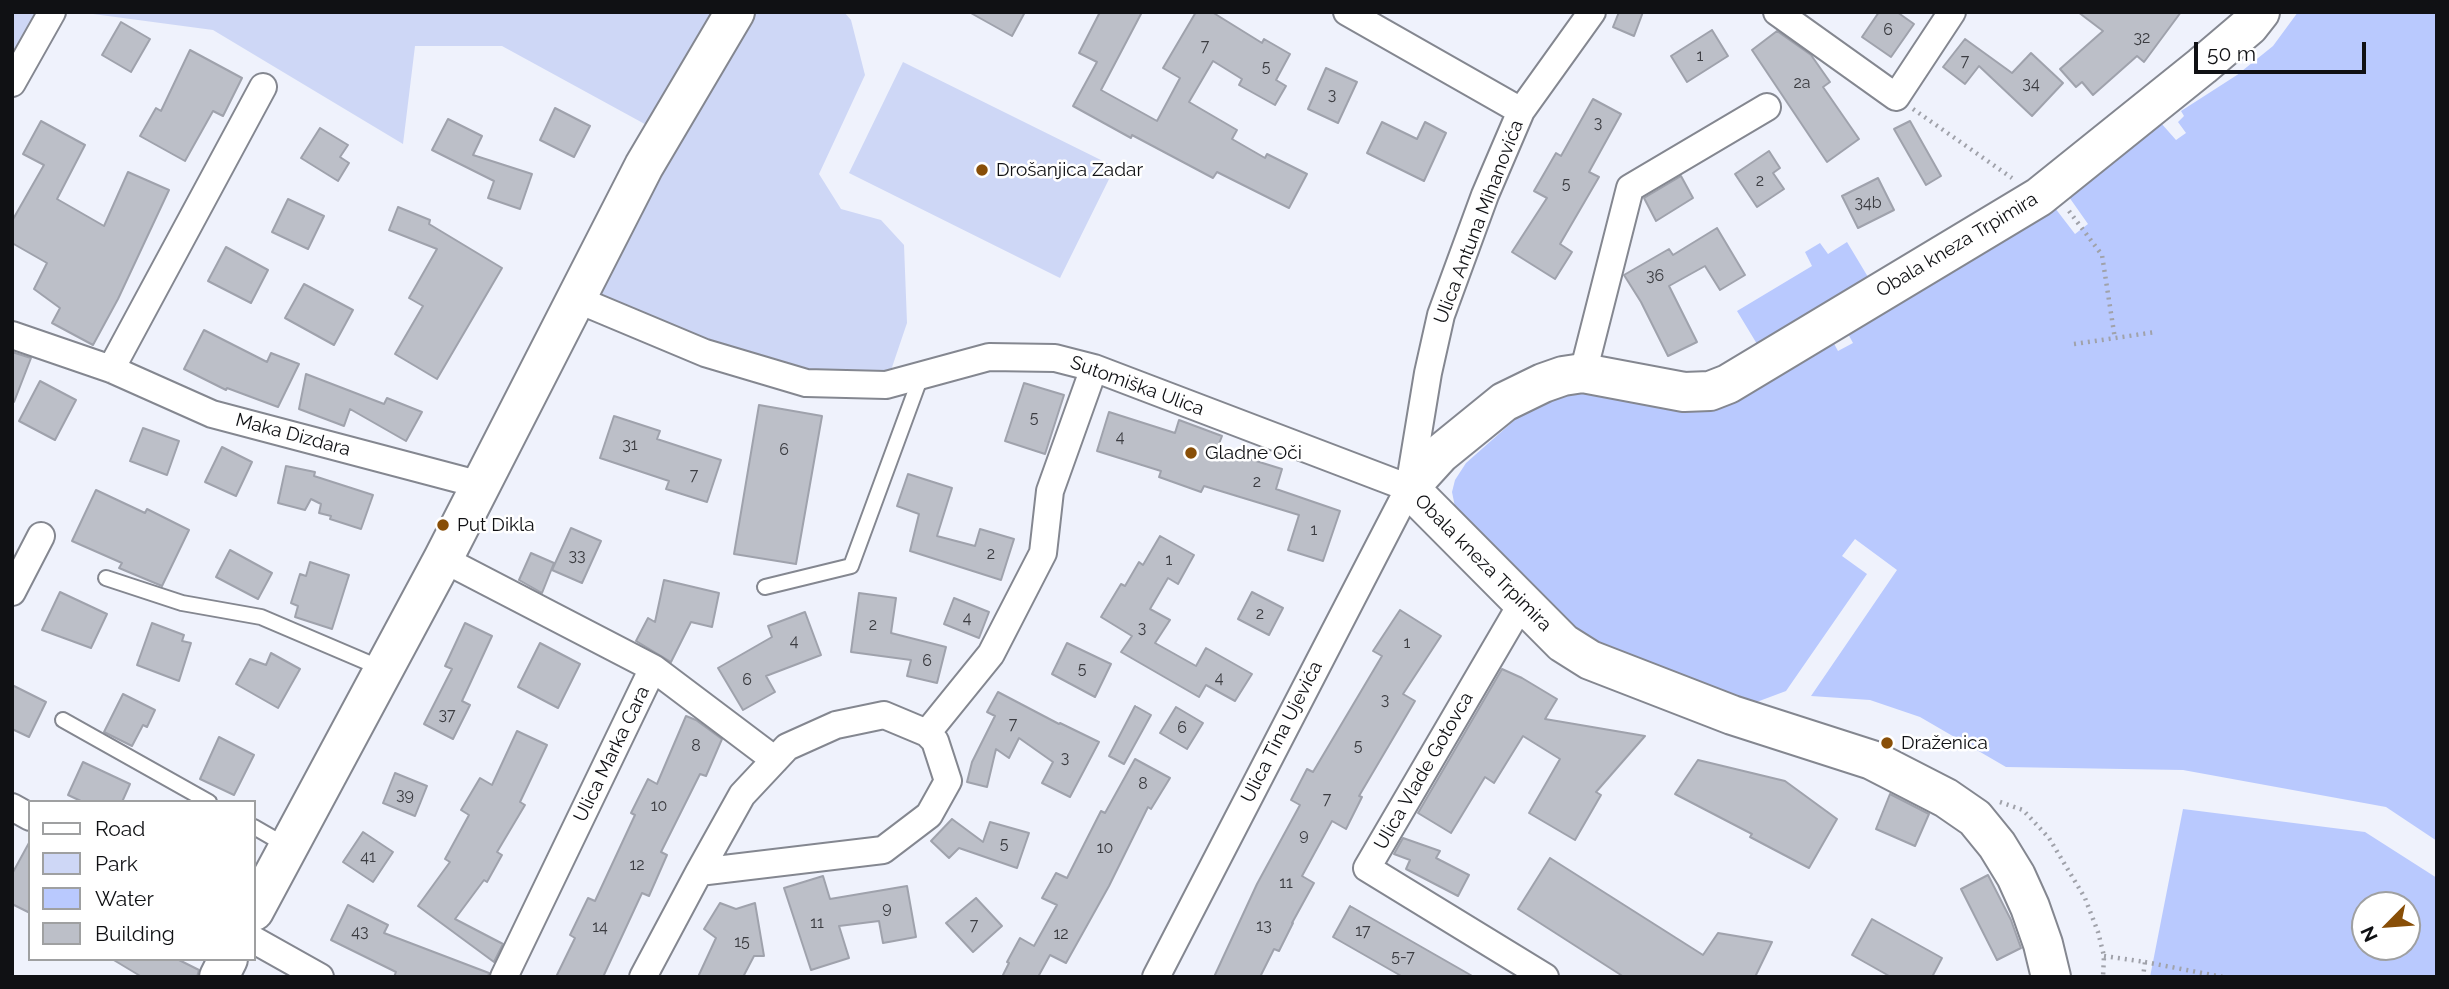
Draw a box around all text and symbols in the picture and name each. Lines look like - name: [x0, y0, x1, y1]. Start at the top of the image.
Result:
- house number: 6: [1883, 20, 1893, 40]
- house number: 32: [2134, 28, 2150, 48]
- scale bar: [2197, 28, 2368, 72]
- house number: 7: [1201, 36, 1209, 56]
- text: 50 m: [2207, 41, 2256, 66]
- house number: 1: [1697, 46, 1703, 66]
- house number: 7: [1961, 51, 1969, 71]
- house number: 5: [1262, 57, 1270, 77]
- house number: 2a: [1793, 73, 1811, 93]
- house number: 34: [2022, 74, 2040, 94]
- house number: 3: [1328, 85, 1336, 105]
- house number: 3: [1594, 113, 1602, 133]
- street label: Ulica Antuna Mihanovića: [1430, 117, 1528, 327]
- place label: Drošanjica Zadar: [996, 159, 1143, 181]
- marker: Drošanjica Zadar: [974, 162, 990, 178]
- house number: 2: [1756, 171, 1764, 191]
- house number: 5: [1562, 174, 1570, 194]
- street label: Obala kneza Trpimira: [1872, 188, 2042, 302]
- house number: 34b: [1854, 193, 1882, 213]
- house number: 36: [1646, 266, 1664, 286]
- street label: Sutomiška Ulica: [1067, 351, 1207, 421]
- house number: 5: [1030, 408, 1038, 428]
- street label: Maka Dizdara: [233, 409, 353, 461]
- house number: 4: [1116, 427, 1124, 447]
- house number: 31: [622, 435, 638, 455]
- house number: 6: [779, 440, 789, 460]
- place label: Gladne Oči: [1205, 442, 1302, 464]
- marker: Gladne Oči: [1183, 445, 1199, 461]
- house number: 7: [690, 465, 698, 485]
- house number: 2: [1253, 472, 1261, 492]
- street label: Obala kneza Trpimira: [1410, 490, 1556, 636]
- place label: Put Dikla: [457, 514, 535, 536]
- marker: Put Dikla: [435, 517, 451, 533]
- house number: 1: [1311, 520, 1317, 540]
- house number: 2: [987, 544, 995, 564]
- house number: 33: [568, 546, 586, 566]
- house number: 1: [1166, 550, 1172, 570]
- house number: 2: [1256, 604, 1264, 624]
- house number: 4: [963, 608, 971, 628]
- house number: 2: [869, 615, 877, 635]
- house number: 3: [1138, 618, 1146, 638]
- house number: 4: [790, 631, 798, 651]
- house number: 1: [1404, 633, 1410, 653]
- house number: 6: [922, 651, 932, 671]
- street label: Ulica Tina Ujevića: [1237, 657, 1327, 807]
- house number: 5: [1078, 659, 1086, 679]
- house number: 4: [1215, 668, 1223, 688]
- house number: 6: [742, 670, 752, 690]
- street label: Ulica Marka Cara: [569, 682, 655, 826]
- street label: Ulica Vlade Gotovca: [1370, 688, 1478, 854]
- house number: 3: [1381, 690, 1389, 710]
- house number: 37: [438, 705, 456, 725]
- house number: 7: [1009, 714, 1017, 734]
- house number: 6: [1177, 718, 1187, 738]
- place label: Draženica: [1901, 732, 1988, 754]
- marker: Draženica: [1879, 735, 1895, 751]
- house number: 8: [691, 736, 701, 756]
- house number: 5: [1354, 736, 1362, 756]
- house number: 3: [1061, 748, 1069, 768]
- house number: 8: [1138, 774, 1148, 794]
- house number: 39: [396, 785, 414, 805]
- house number: 7: [1323, 789, 1331, 809]
- house number: 10: [651, 796, 667, 816]
- legend: [28, 800, 256, 961]
- text: Road: [95, 816, 145, 841]
- house number: 9: [1299, 825, 1309, 845]
- house number: 5: [1000, 834, 1008, 854]
- house number: 10: [1097, 838, 1113, 858]
- house number: 41: [360, 847, 376, 867]
- text: Park: [95, 851, 138, 876]
- house number: 12: [629, 855, 645, 875]
- house number: 11: [1279, 873, 1293, 893]
- text: Water: [95, 886, 154, 911]
- north arrow: [2351, 891, 2421, 961]
- house number: 9: [882, 898, 892, 918]
- house number: 11: [810, 913, 824, 933]
- house number: 7: [970, 915, 978, 935]
- house number: 13: [1256, 916, 1272, 936]
- house number: 14: [592, 917, 608, 937]
- text: Building: [95, 921, 175, 946]
- house number: 17: [1355, 921, 1371, 941]
- house number: 43: [351, 922, 369, 942]
- text: N: [2356, 923, 2382, 945]
- house number: 12: [1053, 924, 1069, 944]
- house number: 15: [734, 932, 750, 952]
- house number: 5-7: [1391, 947, 1415, 967]

